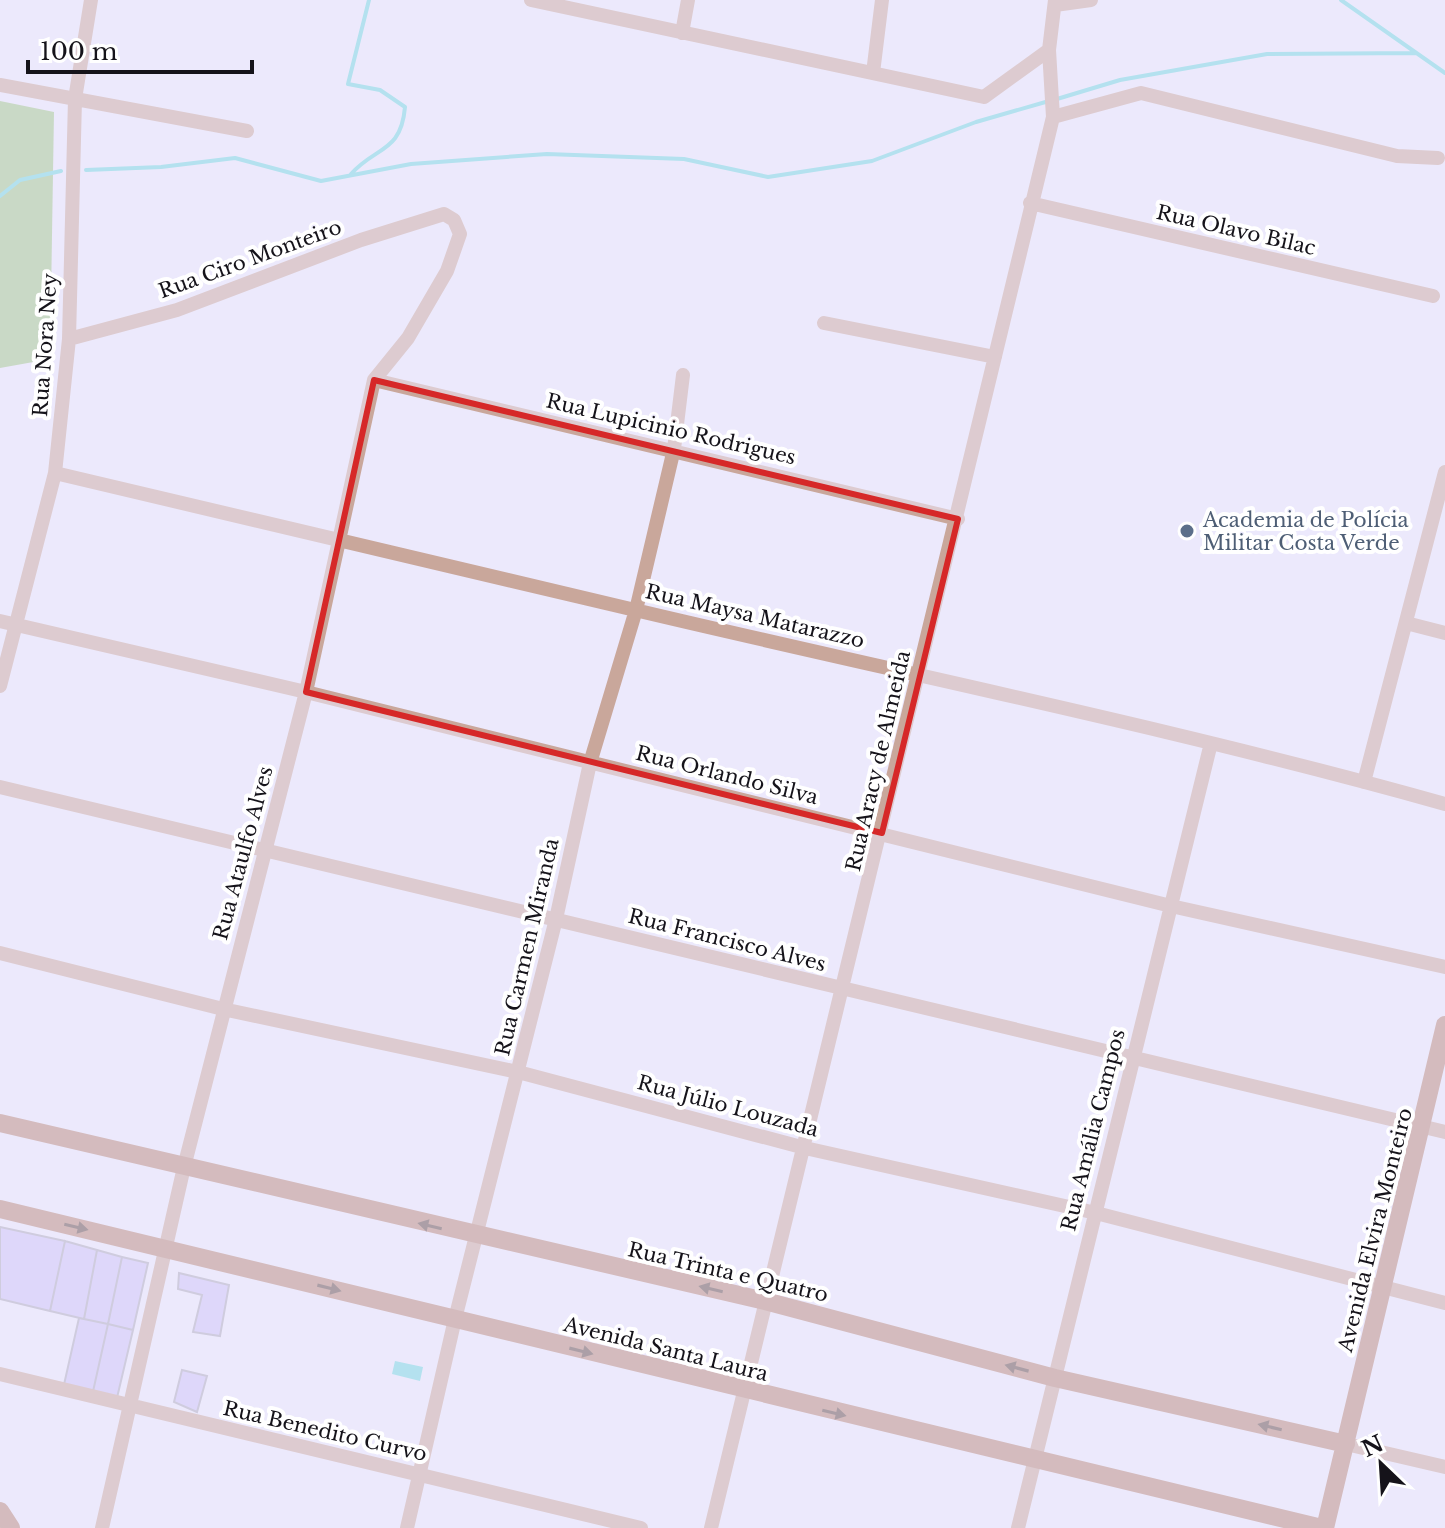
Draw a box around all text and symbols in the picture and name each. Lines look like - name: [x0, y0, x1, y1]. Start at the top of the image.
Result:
- scale bar: [28, 24, 252, 74]
- text: 100 m: [40, 37, 118, 66]
- street label: Rua Olavo Bilac: [1154, 200, 1318, 260]
- street label: Rua Ciro Monteiro: [155, 215, 345, 303]
- street label: Rua Nora Ney: [28, 272, 62, 418]
- street label: Rua Lupicinio Rodrigues: [544, 389, 798, 469]
- place label: Academia de Polícia Militar Costa Verde: [1202, 508, 1410, 555]
- marker: Academia de Polícia Militar Costa Verde: [1178, 522, 1196, 540]
- street label: Rua Maysa Matarazzo: [643, 579, 867, 653]
- street label: Rua Aracy de Almeida: [841, 647, 915, 874]
- street label: Rua Orlando Silva: [633, 741, 822, 809]
- street label: Rua Ataulfo Alves: [208, 763, 278, 943]
- street label: Rua Carmen Miranda: [490, 835, 564, 1058]
- street label: Rua Francisco Alves: [626, 904, 828, 976]
- street label: Rua Amália Campos: [1056, 1027, 1130, 1233]
- street label: Rua Júlio Louzada: [635, 1070, 822, 1142]
- street label: Avenida Elvira Monteiro: [1333, 1105, 1417, 1355]
- one-way arrow: [418, 1219, 443, 1231]
- one-way arrow: [64, 1221, 89, 1234]
- street label: Rua Trinta e Quatro: [626, 1237, 830, 1307]
- one-way arrow: [316, 1282, 341, 1295]
- one-way arrow: [699, 1282, 724, 1295]
- street label: Avenida Santa Laura: [560, 1312, 772, 1386]
- one-way arrow: [569, 1345, 594, 1357]
- one-way arrow: [1005, 1362, 1030, 1374]
- street label: Rua Benedito Curvo: [221, 1396, 429, 1466]
- one-way arrow: [821, 1407, 846, 1419]
- one-way arrow: [1258, 1420, 1283, 1433]
- north arrow: [1341, 1424, 1421, 1504]
- text: N: [1358, 1430, 1388, 1463]

